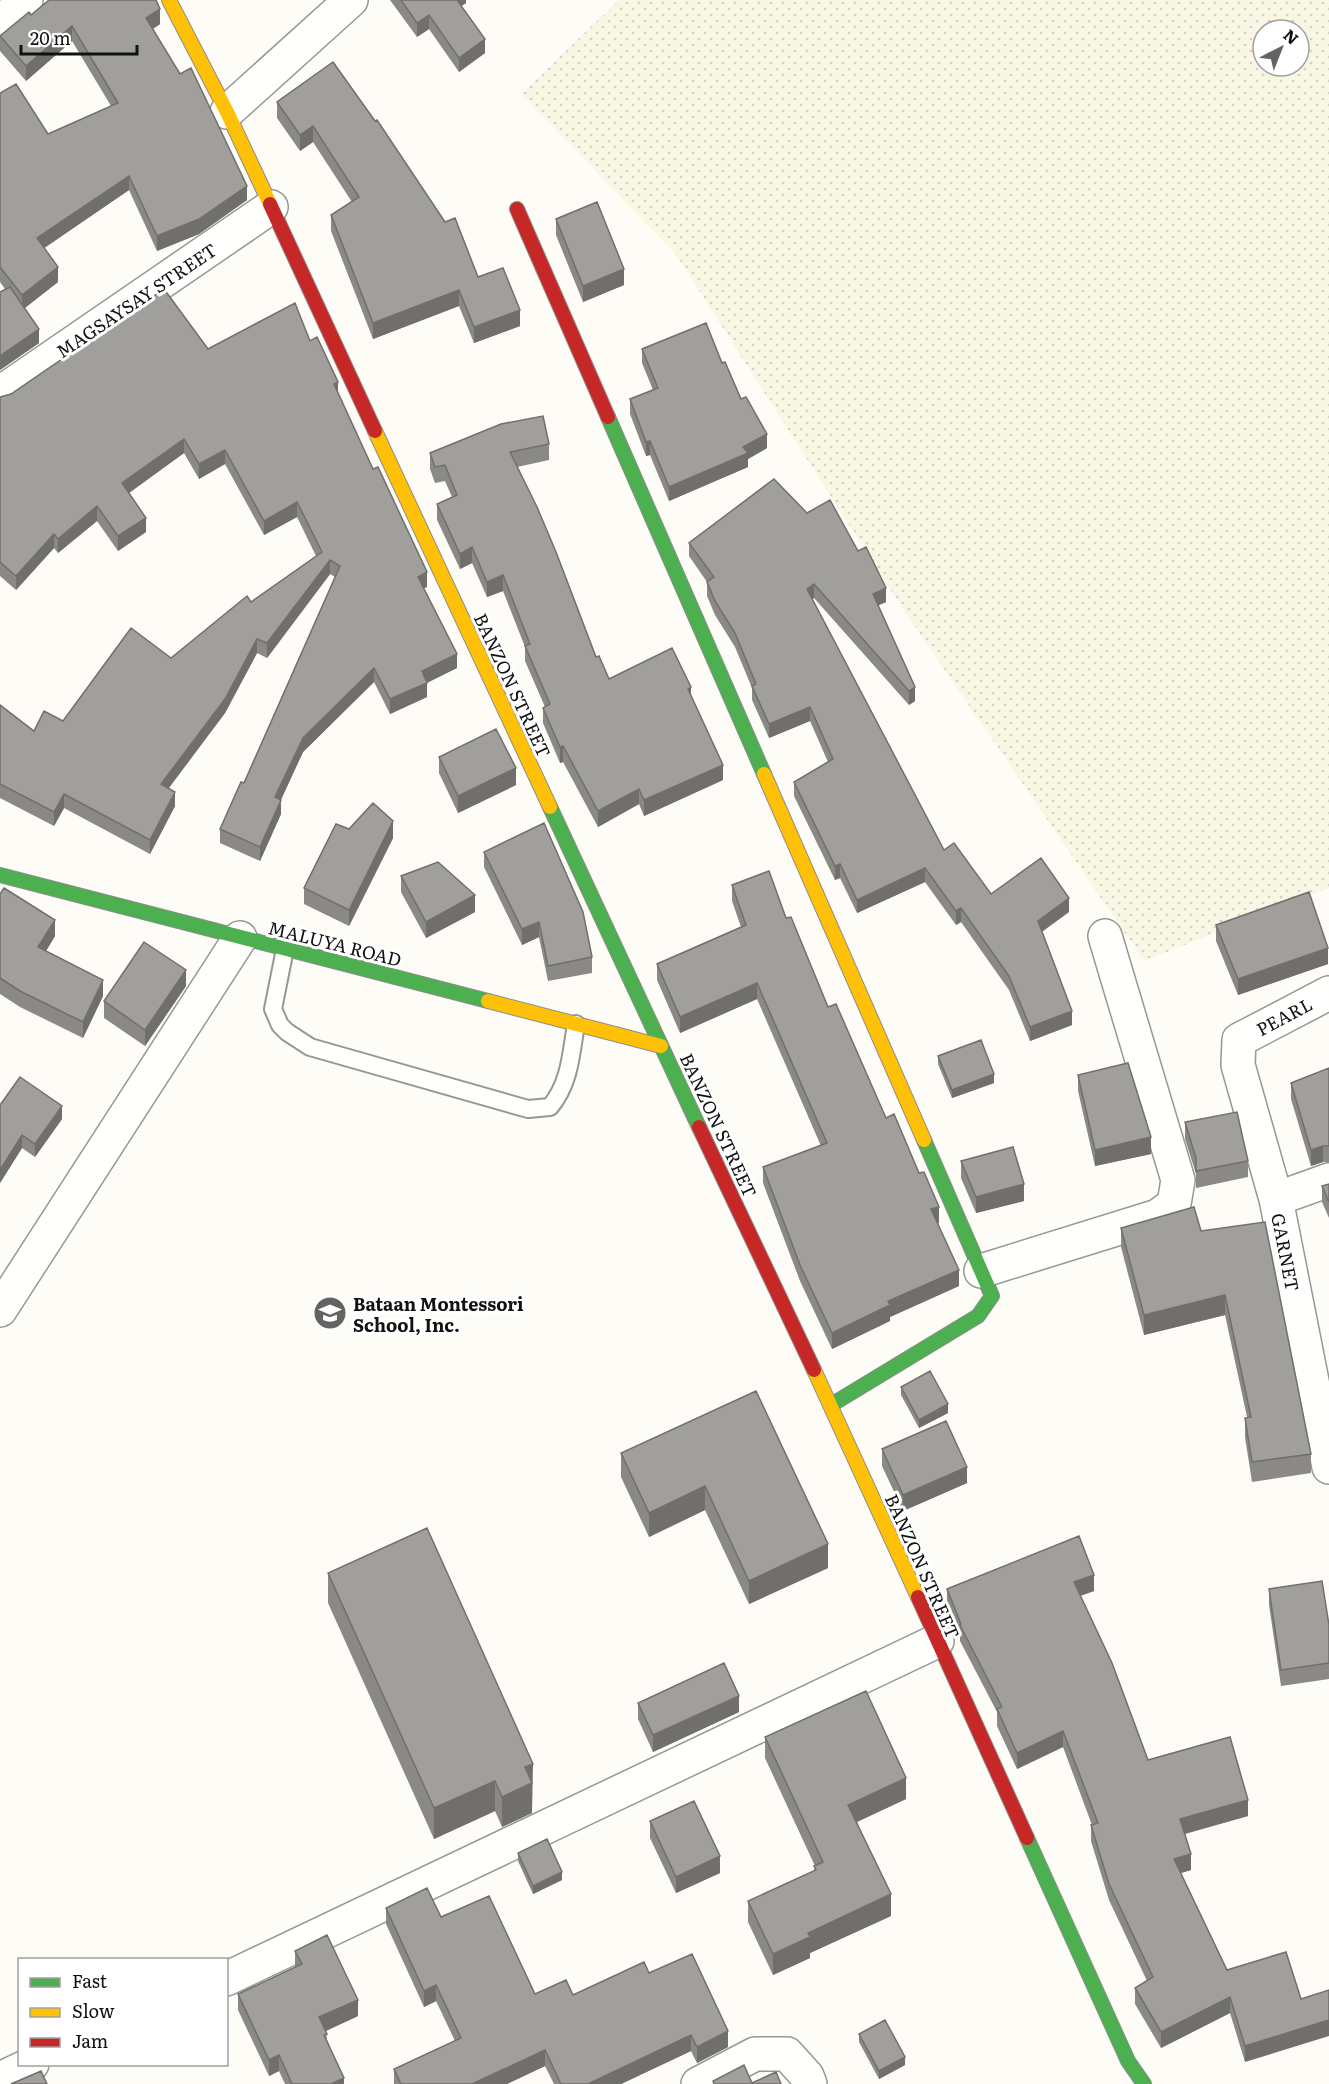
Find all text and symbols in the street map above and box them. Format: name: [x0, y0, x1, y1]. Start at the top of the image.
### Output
scale bar: [21, 18, 136, 56]
north arrow: [1251, 18, 1311, 78]
text: N: [1279, 23, 1305, 50]
text: 20 m: [30, 24, 71, 51]
street label: MAGSAYSAY STREET: [50, 236, 222, 364]
street label: BANZON STREET: [468, 608, 558, 762]
street label: MALUYA ROAD: [266, 913, 404, 973]
street label: PEARL: [1251, 990, 1317, 1042]
street label: BANZON STREET: [674, 1048, 764, 1202]
street label: GARNET: [1265, 1211, 1307, 1293]
place label: Bataan Montessori School, Inc.: [353, 1290, 524, 1338]
school or university icon: Bataan Montessori School, Inc.: [312, 1295, 348, 1331]
street label: BANZON STREET: [879, 1489, 967, 1643]
legend: [18, 1958, 228, 2066]
text: Fast: [72, 1967, 108, 1994]
text: Slow: [72, 1997, 115, 2024]
text: Jam: [72, 2027, 108, 2054]

